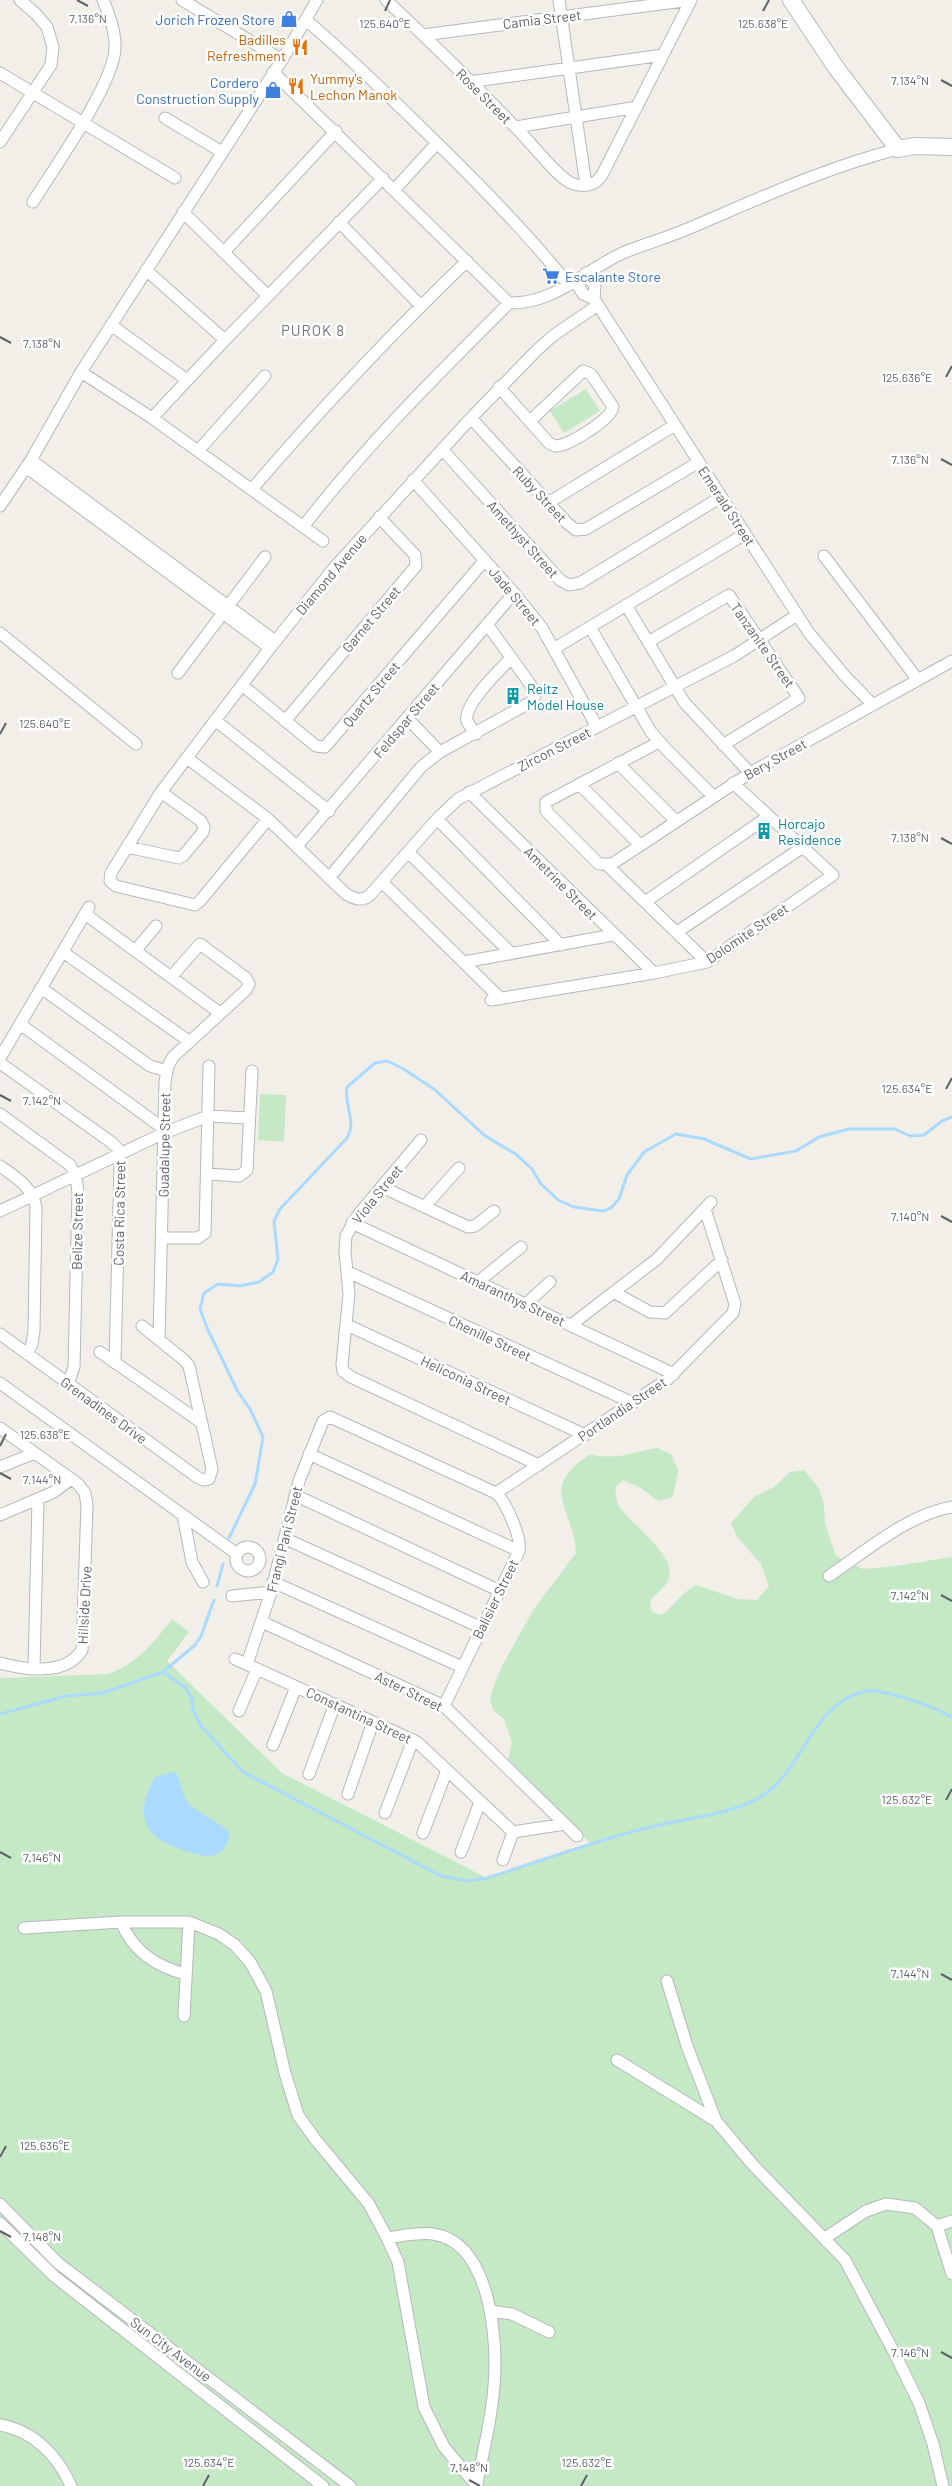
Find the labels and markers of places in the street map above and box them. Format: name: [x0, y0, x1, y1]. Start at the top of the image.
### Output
shop icon: Jorich Frozen Store: [279, 9, 299, 29]
place label: Jorich Frozen Store: [155, 11, 275, 28]
place label: Badilles Refreshment: [207, 31, 286, 64]
restaurant icon: Badilles Refreshment: [290, 37, 310, 57]
place label: Yummy's Lechon Manok: [310, 70, 397, 103]
place label: Cordero Construction Supply: [136, 74, 260, 107]
restaurant icon: Yummy's Lechon Manok: [286, 76, 306, 96]
shop icon: Cordero Construction Supply: [263, 80, 283, 100]
supermarket icon: Escalante Store: [541, 266, 561, 286]
place label: Escalante Store: [565, 268, 661, 285]
place label: Reitz Model House: [527, 680, 604, 713]
building icon: Reitz Model House: [503, 686, 523, 706]
place label: Horcajo Residence: [778, 815, 841, 848]
building icon: Horcajo Residence: [754, 821, 774, 841]

